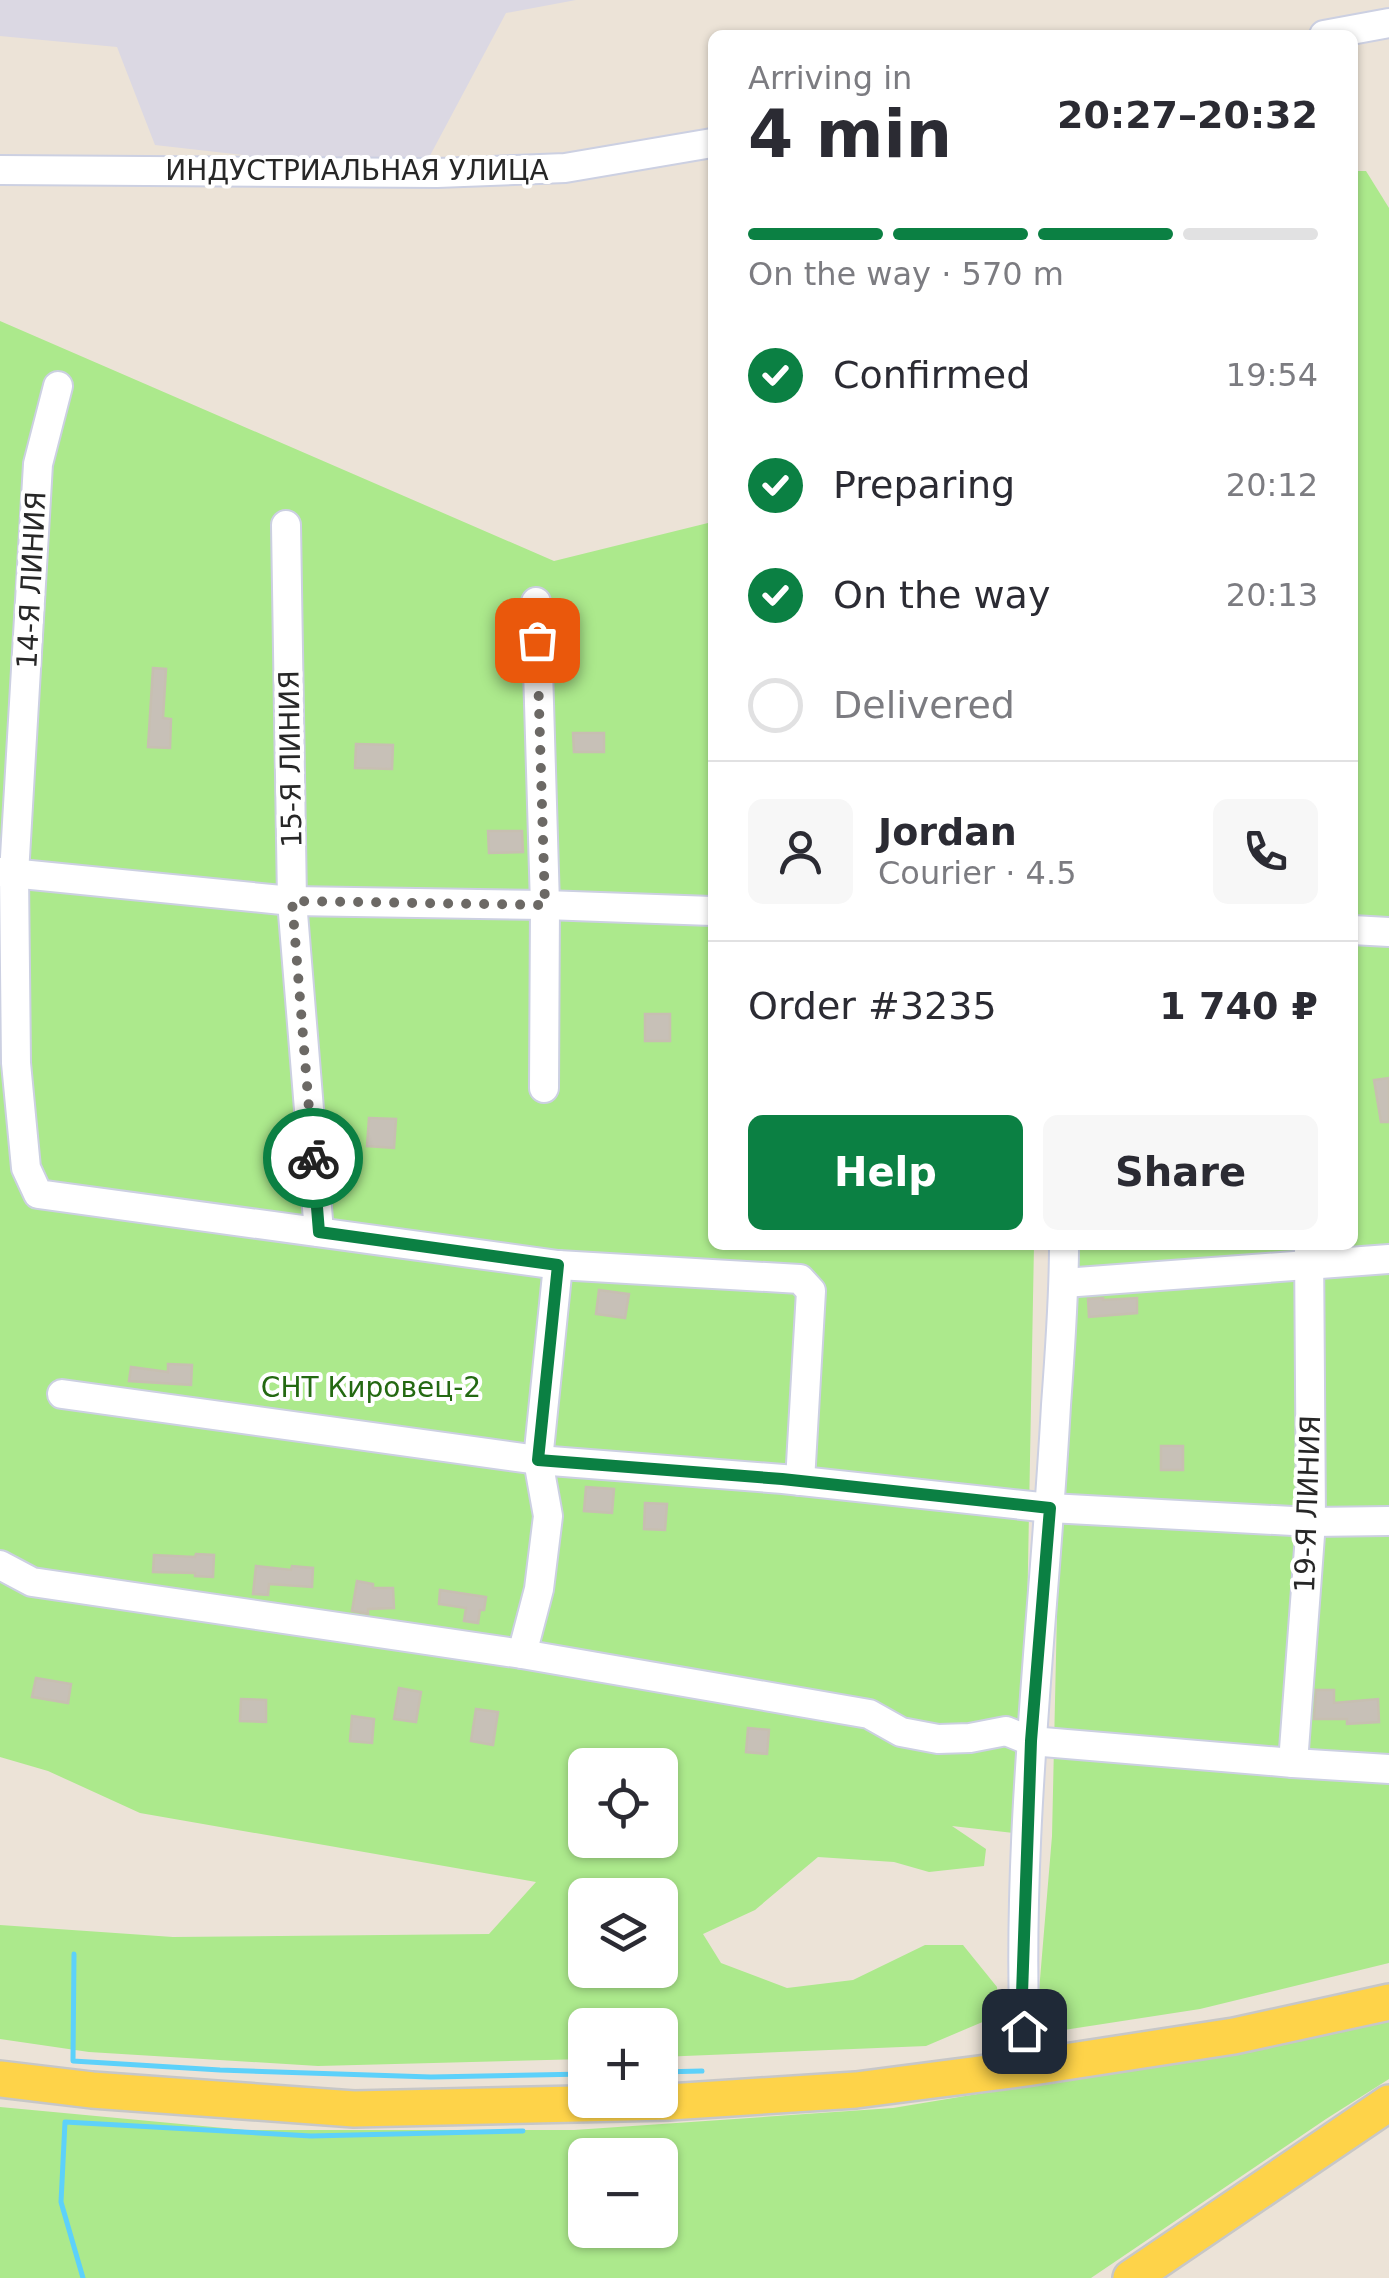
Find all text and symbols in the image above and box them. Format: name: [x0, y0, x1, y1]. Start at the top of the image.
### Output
text: Arriving in: [748, 59, 912, 97]
text: 20:27–20:32: [1057, 93, 1318, 137]
text: 4 min: [748, 97, 952, 172]
street label: ИНДУСТРИАЛЬНАЯ УЛИЦА: [165, 154, 549, 187]
text: On the way · 570 m: [748, 255, 1064, 293]
icon: check: [748, 348, 803, 403]
text: Confirmed: [833, 353, 1030, 397]
text: 19:54: [1226, 356, 1318, 394]
icon: check: [748, 458, 803, 513]
text: Preparing: [833, 463, 1015, 507]
text: 20:12: [1226, 466, 1318, 504]
street label: 14-Я ЛИНИЯ: [10, 491, 53, 670]
icon: check: [748, 568, 803, 623]
text: On the way: [833, 573, 1050, 617]
text: 20:13: [1226, 576, 1318, 614]
pin: [495, 598, 580, 683]
icon: bag: [510, 613, 565, 668]
street label: 15-Я ЛИНИЯ: [272, 670, 309, 848]
text: Delivered: [833, 683, 1015, 727]
button: person: [748, 799, 853, 904]
button: phone: [1213, 799, 1318, 904]
text: Jordan: [878, 810, 1017, 854]
text: Courier · 4.5: [878, 854, 1077, 892]
text: Order #3235: [748, 984, 997, 1028]
text: 1 740 ₽: [1159, 984, 1318, 1028]
courier: [263, 1108, 363, 1208]
button: Help: [748, 1115, 1023, 1230]
button: Share: [1043, 1115, 1318, 1230]
icon: bike: [286, 1131, 341, 1186]
park label: СНТ Кировец-2: [261, 1371, 481, 1404]
street label: 19-Я ЛИНИЯ: [1288, 1415, 1327, 1593]
map controls: [568, 1748, 678, 2248]
button: locate: [568, 1748, 678, 1858]
button: layers: [568, 1878, 678, 1988]
pin: [982, 1989, 1067, 2074]
icon: home: [997, 2004, 1052, 2059]
button: +: [568, 2008, 678, 2118]
button: −: [568, 2138, 678, 2248]

